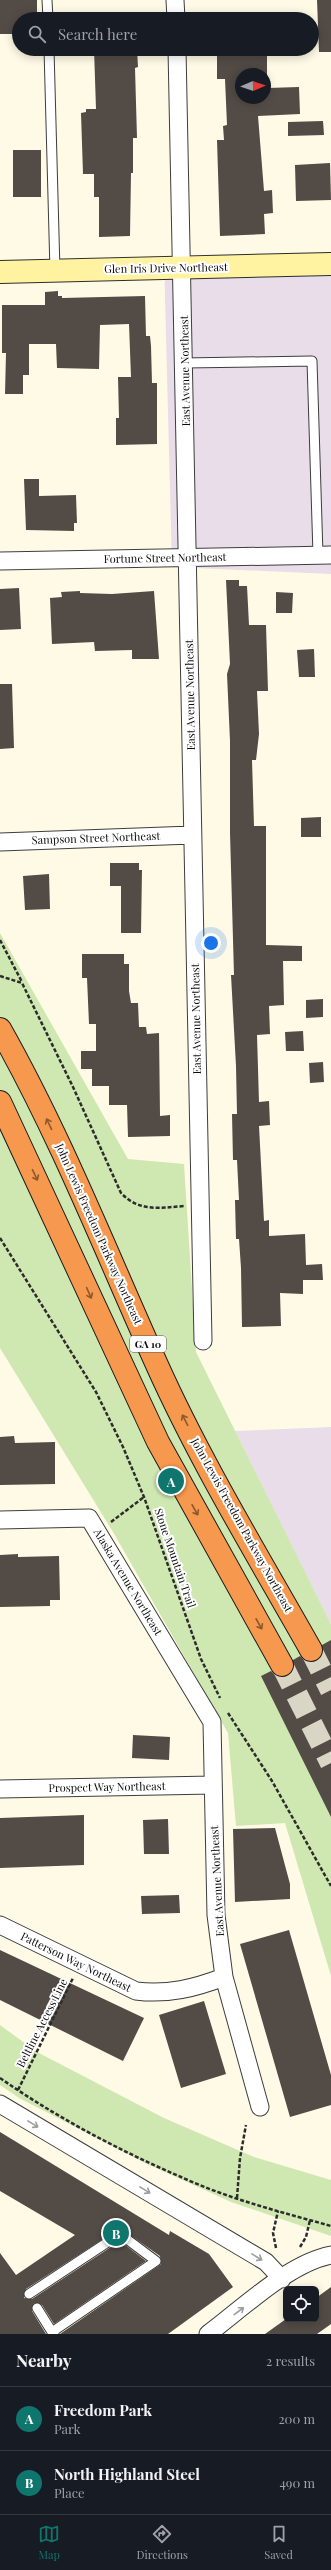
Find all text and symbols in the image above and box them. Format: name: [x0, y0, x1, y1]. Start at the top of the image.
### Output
search box: [12, 12, 319, 56]
icon: search: [26, 23, 48, 45]
text: Search here: [58, 24, 137, 44]
north arrow: [235, 68, 271, 104]
street label: Glen Iris Drive Northeast: [104, 259, 228, 276]
street label: East Avenue Northeast: [176, 315, 193, 427]
street label: Fortune Street Northeast: [103, 549, 227, 566]
street label: East Avenue Northeast: [181, 639, 198, 751]
street label: Sampson Street Northeast: [31, 828, 161, 847]
your location: [201, 933, 221, 953]
street label: East Avenue Northeast: [187, 963, 204, 1075]
one-way arrow: [45, 1118, 52, 1130]
street label: John Lewis Freedom Parkway Northeast: [52, 1140, 146, 1327]
one-way arrow: [32, 1168, 39, 1180]
one-way arrow: [86, 1287, 93, 1299]
road number: GA 10: [130, 1336, 166, 1352]
one-way arrow: [181, 1414, 188, 1426]
street label: John Lewis Freedom Parkway Northeast: [188, 1434, 297, 1614]
pin: A: [158, 1466, 184, 1496]
one-way arrow: [192, 1504, 200, 1516]
street label: Stone Mountain Trail: [151, 1506, 200, 1610]
street label: Alaska Avenue Northeast: [90, 1525, 166, 1638]
one-way arrow: [255, 1618, 263, 1630]
street label: Prospect Way Northeast: [48, 1778, 166, 1795]
street label: East Avenue Northeast: [206, 1825, 227, 1937]
street label: Patterson Way Northeast: [19, 1928, 134, 1995]
street label: Beltline Access Line: [13, 1975, 71, 2070]
one-way arrow: [27, 2120, 39, 2128]
one-way arrow: [139, 2187, 151, 2195]
pin: B: [103, 2218, 129, 2248]
one-way arrow: [251, 2253, 263, 2261]
map controls: [283, 2286, 319, 2322]
button: locate: [283, 2286, 319, 2322]
one-way arrow: [234, 2306, 245, 2315]
text: Nearby: [16, 2349, 71, 2371]
text: 2 results: [266, 2352, 315, 2369]
text: Freedom Park: [54, 2400, 152, 2420]
text: A: [25, 2410, 33, 2427]
text: 200 m: [278, 2410, 315, 2427]
text: Park: [54, 2420, 81, 2437]
text: North Highland Steel: [54, 2464, 200, 2484]
text: B: [25, 2474, 33, 2491]
text: 490 m: [279, 2474, 315, 2491]
text: Place: [54, 2484, 85, 2501]
tab: Map: [38, 2523, 60, 2562]
tab: Directions: [136, 2523, 188, 2562]
tab: Saved: [264, 2523, 293, 2562]

